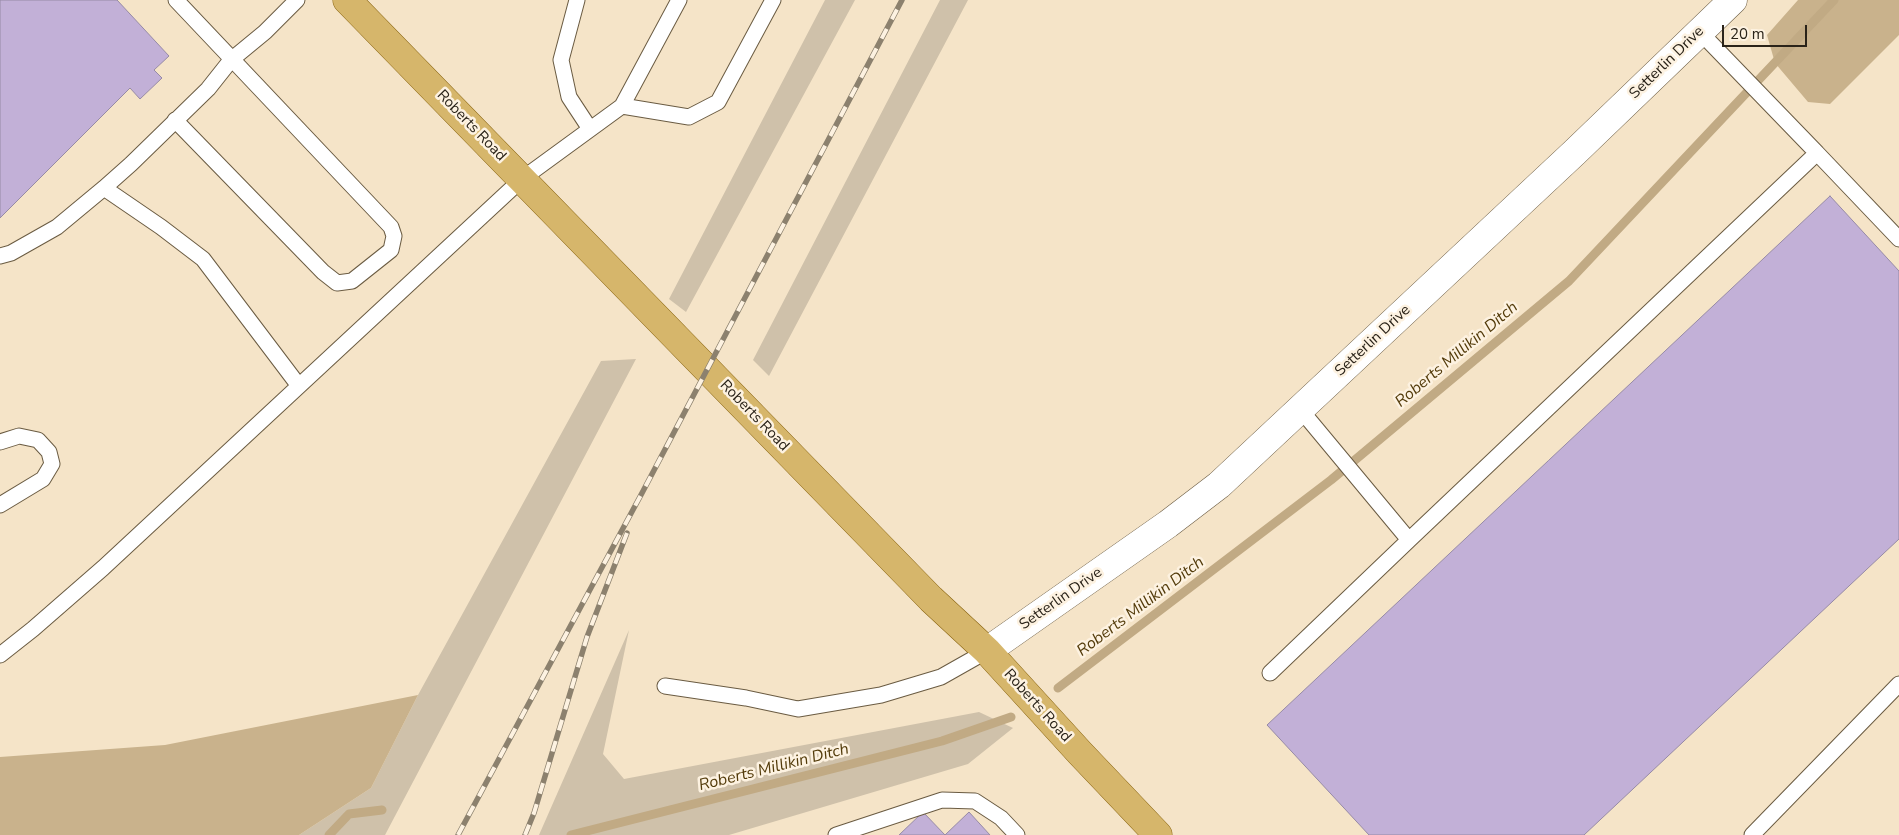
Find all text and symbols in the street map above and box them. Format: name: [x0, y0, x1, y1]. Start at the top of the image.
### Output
scale bar: [1724, 15, 1809, 47]
street label: Setterlin Drive: [1626, 23, 1708, 103]
text: 20 m: [1730, 24, 1765, 44]
street label: Roberts Road: [433, 87, 509, 165]
water label: Roberts Millikin Ditch: [1392, 298, 1522, 412]
street label: Setterlin Drive: [1332, 301, 1414, 381]
street label: Roberts Road: [716, 377, 792, 455]
water label: Roberts Millikin Ditch: [1074, 553, 1208, 661]
street label: Setterlin Drive: [1016, 564, 1106, 634]
street label: Roberts Road: [1000, 666, 1074, 746]
water label: Roberts Millikin Ditch: [697, 740, 851, 796]

